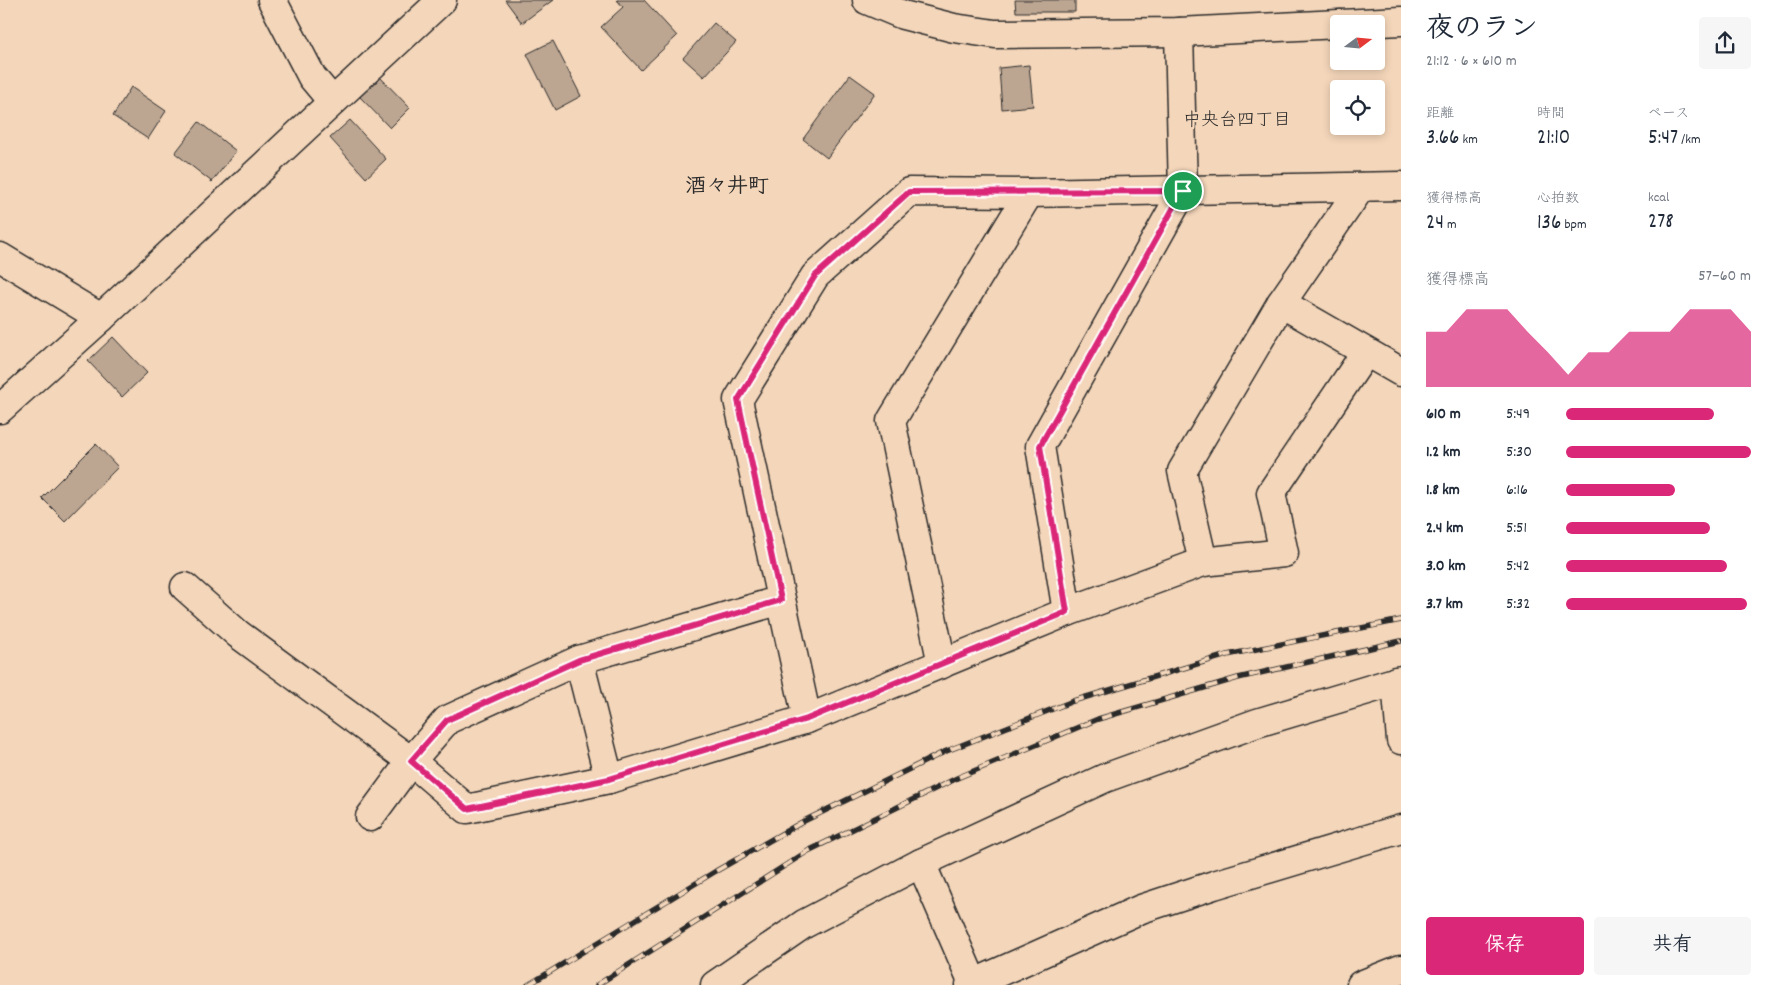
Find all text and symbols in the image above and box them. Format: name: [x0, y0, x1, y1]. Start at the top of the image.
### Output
text: 夜のラン: [1426, 11, 1538, 51]
north arrow: [1330, 15, 1385, 70]
map controls: [1330, 15, 1385, 135]
button: share: [1699, 17, 1751, 69]
text: 21:12 · 6 × 610 m: [1426, 50, 1517, 73]
button: locate: [1330, 80, 1385, 135]
text: 距離: [1426, 104, 1454, 124]
text: 時間: [1537, 104, 1565, 124]
text: ペース: [1648, 104, 1689, 124]
district label: 中央台四丁目: [1183, 109, 1291, 134]
text: 3.66: [1426, 124, 1459, 154]
text: 21:10: [1537, 124, 1570, 154]
text: 5:47: [1648, 124, 1678, 154]
text: km: [1459, 130, 1478, 150]
text: /km: [1678, 130, 1701, 150]
pin: [1162, 170, 1204, 212]
district label: 酒々井町: [685, 173, 769, 203]
icon: arrive: [1169, 177, 1197, 205]
text: kcal: [1648, 188, 1669, 208]
text: 獲得標高: [1426, 189, 1482, 209]
text: 心拍数: [1537, 189, 1579, 209]
text: 278: [1648, 208, 1674, 238]
text: 24: [1426, 209, 1444, 239]
text: 136: [1537, 209, 1561, 239]
text: m: [1444, 215, 1457, 235]
text: bpm: [1561, 215, 1587, 235]
text: 57–60 m: [1698, 265, 1751, 288]
text: 獲得標高: [1426, 269, 1490, 292]
text: 610 m: [1426, 403, 1461, 426]
text: 5:49: [1506, 403, 1530, 426]
text: 1.2 km: [1426, 441, 1460, 464]
text: 5:30: [1506, 441, 1532, 464]
text: 1.8 km: [1426, 479, 1460, 502]
text: 6:16: [1506, 479, 1528, 502]
text: 2.4 km: [1426, 517, 1464, 540]
text: 5:51: [1506, 517, 1527, 540]
text: 3.0 km: [1426, 555, 1466, 578]
text: 5:42: [1506, 555, 1530, 578]
text: 3.7 km: [1426, 593, 1463, 616]
text: 5:32: [1506, 593, 1530, 616]
button: 保存: [1426, 917, 1584, 975]
button: 共有: [1594, 917, 1751, 975]

